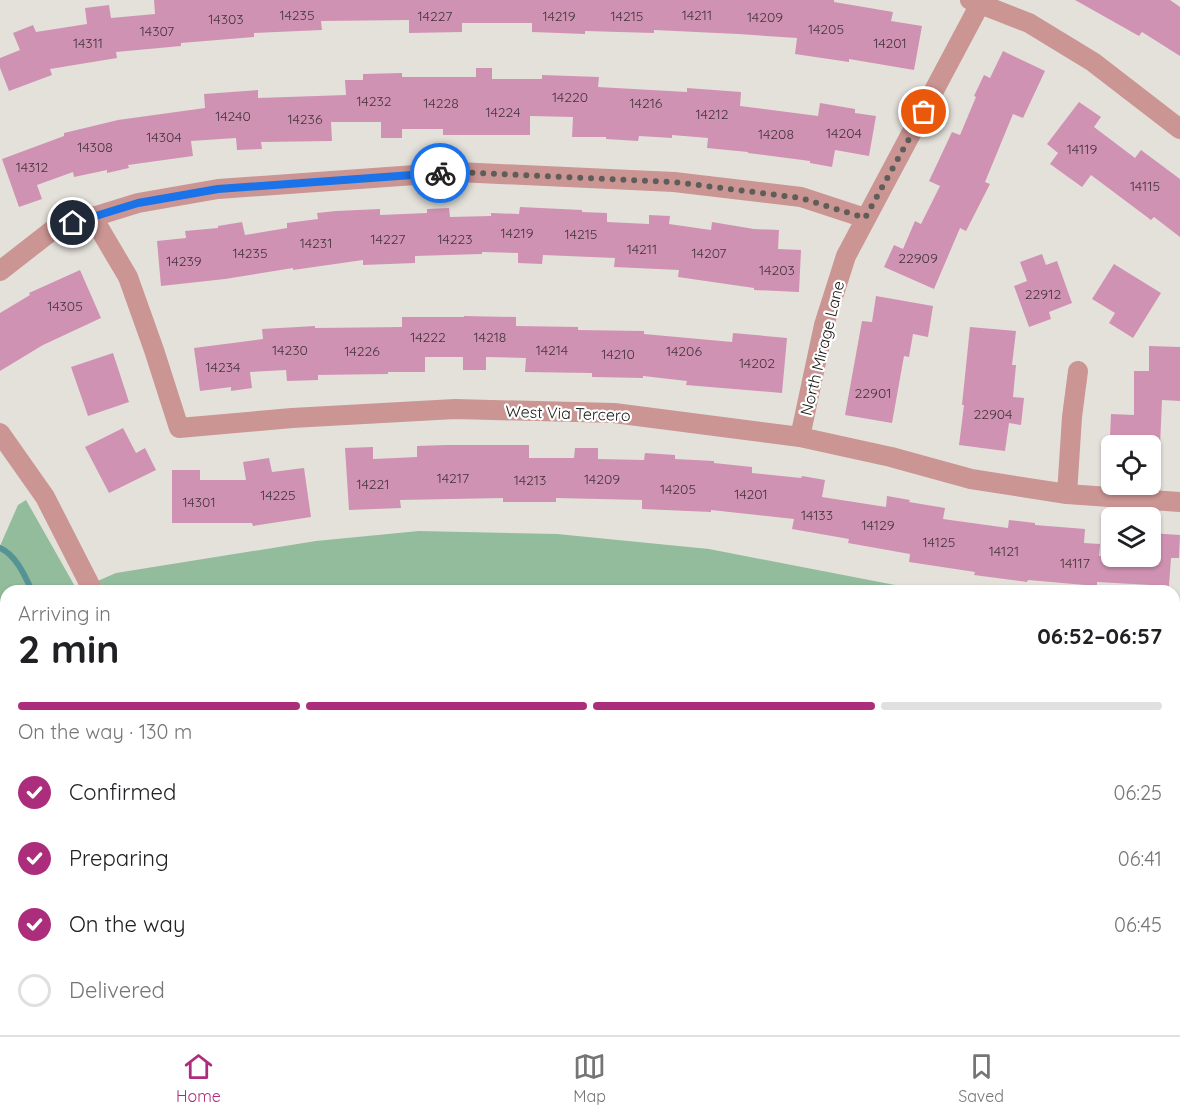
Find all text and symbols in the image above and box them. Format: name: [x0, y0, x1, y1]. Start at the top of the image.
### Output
house number: 14235: [279, 6, 315, 24]
house number: 14211: [682, 6, 712, 24]
house number: 14227: [418, 7, 452, 25]
house number: 14219: [542, 7, 576, 25]
house number: 14215: [611, 7, 643, 25]
house number: 14209: [747, 8, 783, 26]
house number: 14303: [208, 10, 244, 28]
house number: 14205: [808, 20, 844, 38]
house number: 14307: [140, 22, 174, 40]
house number: 14311: [73, 34, 103, 52]
house number: 14201: [873, 34, 907, 52]
pin: [898, 86, 949, 137]
house number: 14220: [552, 88, 588, 106]
house number: 14232: [356, 92, 392, 110]
house number: 14228: [423, 94, 459, 112]
house number: 14216: [630, 94, 663, 112]
icon: bag: [907, 95, 940, 128]
house number: 14224: [485, 103, 521, 121]
house number: 14212: [695, 105, 729, 123]
house number: 14240: [215, 107, 251, 125]
house number: 14236: [288, 110, 323, 128]
house number: 14204: [826, 124, 862, 142]
house number: 14208: [758, 125, 794, 143]
house number: 14304: [146, 128, 182, 146]
house number: 14308: [77, 138, 113, 156]
house number: 14119: [1067, 140, 1097, 158]
courier: [410, 143, 470, 203]
icon: bike: [424, 157, 457, 190]
house number: 14312: [16, 158, 49, 176]
house number: 14115: [1130, 177, 1160, 195]
pin: [47, 197, 98, 248]
icon: home: [56, 206, 89, 239]
house number: 14219: [500, 224, 534, 242]
house number: 14215: [565, 225, 597, 243]
house number: 14227: [371, 230, 405, 248]
house number: 14223: [437, 230, 473, 248]
house number: 14231: [300, 234, 332, 252]
house number: 14211: [627, 240, 657, 258]
house number: 14235: [232, 244, 268, 262]
house number: 14207: [692, 244, 726, 262]
house number: 22909: [898, 249, 938, 267]
house number: 14239: [166, 252, 202, 270]
house number: 14203: [759, 261, 795, 279]
street label: North Mirage Lane: [796, 279, 848, 417]
house number: 22912: [1025, 285, 1061, 303]
house number: 14305: [47, 297, 83, 315]
house number: 14222: [410, 328, 446, 346]
house number: 14218: [474, 328, 506, 346]
house number: 14230: [272, 341, 308, 359]
house number: 14214: [536, 341, 568, 359]
house number: 14226: [344, 342, 380, 360]
house number: 14206: [666, 342, 702, 360]
house number: 14210: [601, 345, 635, 363]
house number: 14202: [739, 354, 775, 372]
house number: 14234: [206, 358, 240, 376]
house number: 22901: [855, 384, 891, 402]
street label: West Via Tercero: [505, 401, 631, 425]
house number: 22904: [973, 405, 1013, 423]
map controls: [1101, 435, 1161, 567]
button: locate: [1101, 435, 1161, 495]
house number: 14217: [437, 469, 469, 487]
house number: 14209: [584, 470, 620, 488]
house number: 14213: [514, 471, 546, 489]
house number: 14221: [356, 475, 390, 493]
house number: 14205: [660, 480, 696, 498]
house number: 14201: [734, 485, 768, 503]
house number: 14225: [260, 486, 296, 504]
house number: 14301: [182, 493, 216, 511]
house number: 14133: [801, 506, 833, 524]
button: layers: [1101, 507, 1161, 567]
house number: 14129: [862, 516, 895, 534]
house number: 14125: [923, 533, 955, 551]
house number: 14121: [989, 542, 1019, 560]
house number: 14117: [1060, 554, 1090, 572]
text: Arriving in: [18, 601, 111, 626]
text: 06:52–06:57: [1037, 622, 1162, 650]
text: 2 min: [18, 624, 120, 673]
text: On the way · 130 m: [18, 719, 192, 744]
icon: check: [18, 776, 51, 809]
text: Confirmed: [69, 778, 176, 806]
text: 06:25: [1114, 780, 1162, 805]
icon: check: [18, 842, 51, 875]
text: Preparing: [69, 844, 169, 872]
text: 06:41: [1118, 846, 1162, 871]
icon: check: [18, 908, 51, 941]
text: On the way: [69, 910, 185, 938]
text: 06:45: [1114, 912, 1162, 937]
text: Delivered: [69, 976, 165, 1004]
tab: Home: [176, 1050, 221, 1106]
tab: Map: [573, 1050, 606, 1106]
tab: Saved: [958, 1050, 1004, 1106]

